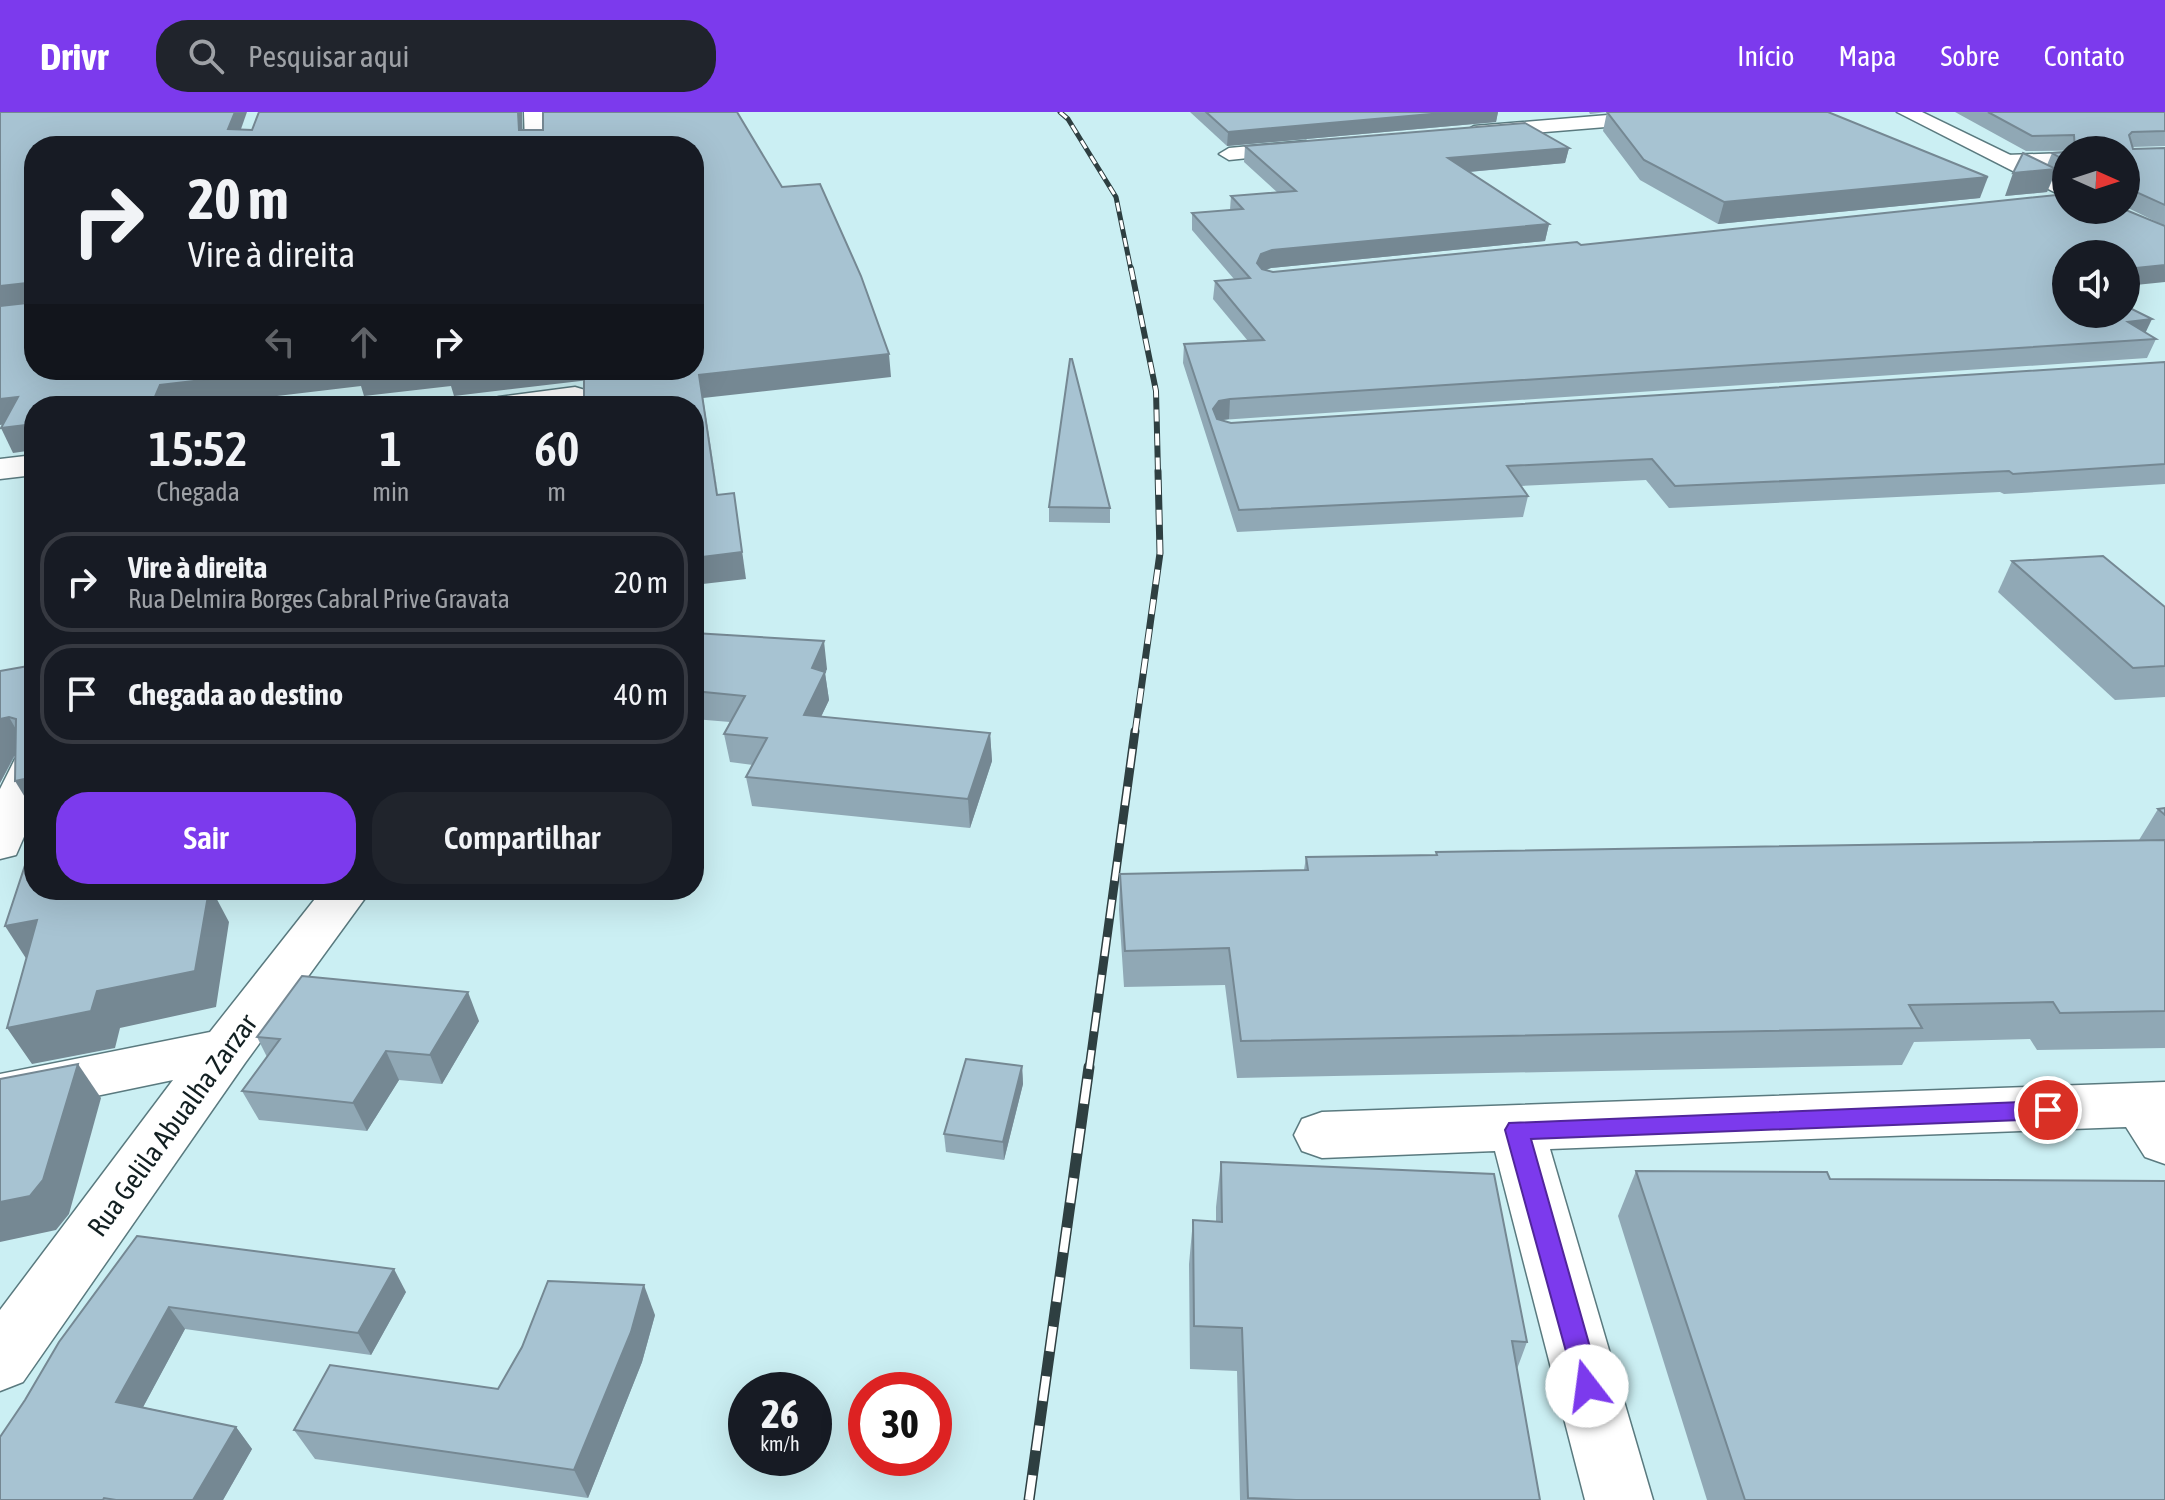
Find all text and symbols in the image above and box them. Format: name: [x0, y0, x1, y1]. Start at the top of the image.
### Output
search box: [156, 20, 716, 92]
icon: search: [184, 34, 228, 78]
text: Drivr: [40, 35, 108, 78]
text: Pesquisar aqui: [248, 39, 409, 73]
text: Início: [1737, 40, 1794, 72]
text: Mapa: [1838, 40, 1896, 72]
text: Sobre: [1940, 40, 2000, 72]
text: Contato: [2044, 40, 2125, 72]
north arrow: [2052, 136, 2140, 224]
map controls: [2052, 136, 2140, 328]
text: 20 m: [188, 167, 289, 231]
icon: right: [56, 168, 160, 272]
text: Vire à direita: [188, 233, 355, 275]
button: sound: [2052, 240, 2140, 328]
icon: left: [258, 320, 302, 364]
icon: ahead: [342, 320, 386, 364]
icon: right: [426, 320, 470, 364]
text: 15:52: [149, 421, 247, 476]
text: 1: [380, 421, 402, 476]
text: 60: [534, 421, 579, 476]
text: Chegada: [156, 477, 240, 507]
text: min: [372, 477, 409, 507]
text: m: [547, 477, 566, 507]
text: Vire à direita: [128, 550, 267, 584]
icon: right: [60, 560, 104, 604]
text: 20 m: [614, 565, 668, 599]
text: Rua Delmira Borges Cabral Prive Gravata: [128, 584, 510, 614]
icon: arrive: [60, 672, 104, 716]
text: Chegada ao destino: [128, 677, 343, 711]
text: 40 m: [614, 677, 668, 711]
button: Sair: [56, 792, 356, 884]
button: Compartilhar: [372, 792, 672, 884]
street label: Rua Gelila Abualha Zarzar: [81, 1007, 264, 1242]
pin: [2014, 1076, 2082, 1144]
icon: arrive: [2026, 1088, 2070, 1132]
position arrow: [1545, 1344, 1629, 1428]
speed limit sign: 30: [848, 1372, 952, 1476]
text: 26: [761, 1391, 799, 1436]
text: km/h: [760, 1432, 800, 1455]

